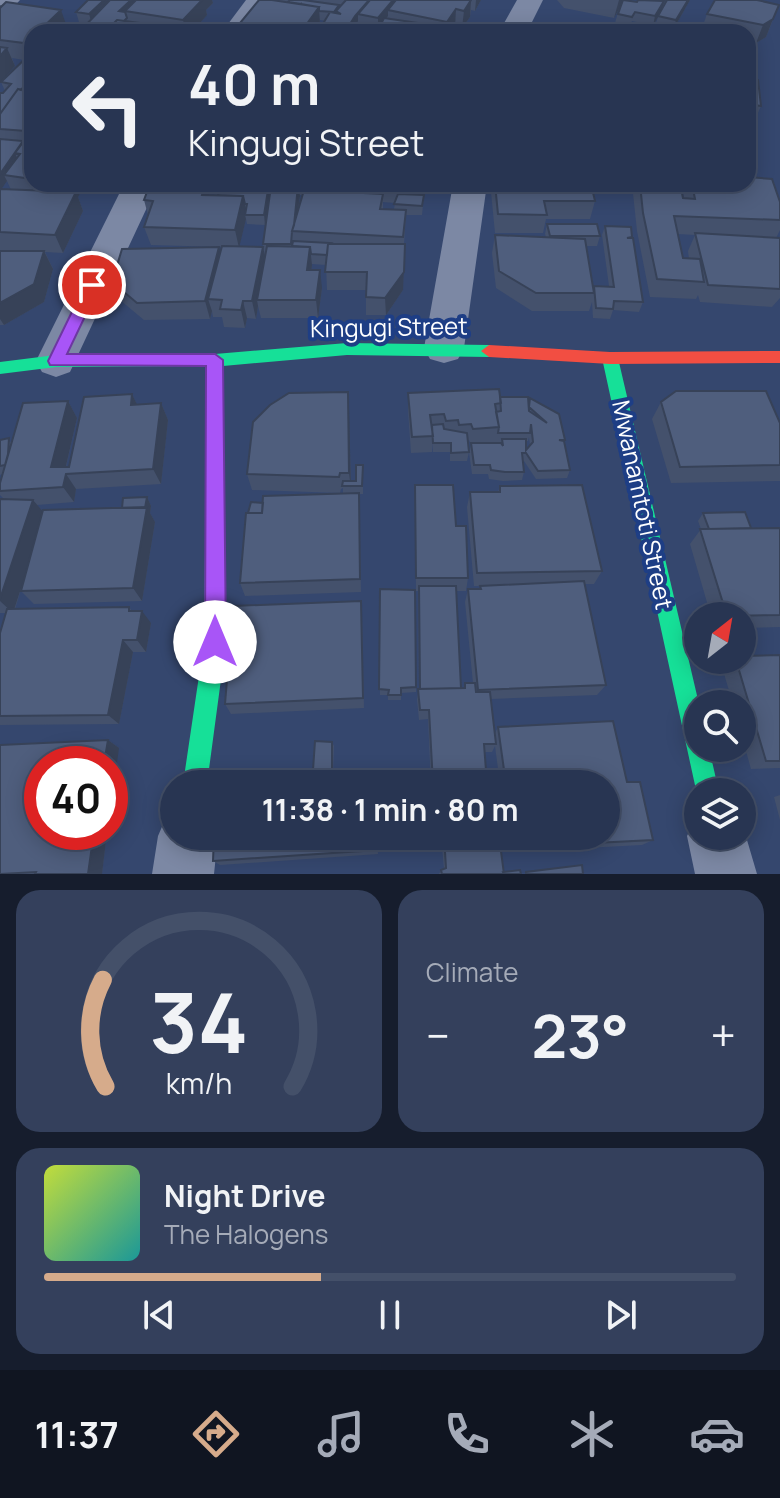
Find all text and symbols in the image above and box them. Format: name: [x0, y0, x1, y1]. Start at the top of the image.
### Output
text: 40 m: [188, 45, 320, 122]
icon: left: [56, 56, 160, 160]
text: Kingugi Street: [188, 118, 425, 167]
pin: [58, 251, 126, 319]
icon: arrive: [70, 263, 114, 307]
street label: Kingugi Street: [310, 309, 468, 344]
street label: Mwanamtoti Street: [605, 397, 682, 612]
position arrow: [173, 600, 257, 684]
north arrow: [684, 602, 756, 674]
map controls: [684, 602, 756, 850]
button: search: [684, 690, 756, 762]
speed limit sign: 40: [24, 746, 128, 850]
button: layers: [684, 778, 756, 850]
text: 11:38 · 1 min · 80 m: [262, 789, 518, 830]
text: Climate: [426, 954, 518, 990]
text: 34: [149, 964, 249, 1078]
text: 23°: [531, 994, 629, 1076]
text: −: [426, 1005, 450, 1065]
text: +: [711, 1005, 736, 1065]
text: km/h: [166, 1064, 232, 1103]
text: Night Drive: [164, 1175, 326, 1216]
text: The Halogens: [164, 1216, 328, 1252]
icon: previous: [137, 1293, 181, 1337]
icon: pause: [368, 1293, 412, 1337]
icon: next: [599, 1293, 643, 1337]
icon: directions: [188, 1406, 244, 1462]
icon: music: [313, 1406, 369, 1462]
icon: phone: [439, 1406, 495, 1462]
icon: climate: [564, 1406, 620, 1462]
icon: car: [689, 1406, 745, 1462]
text: 11:37: [35, 1410, 119, 1459]

